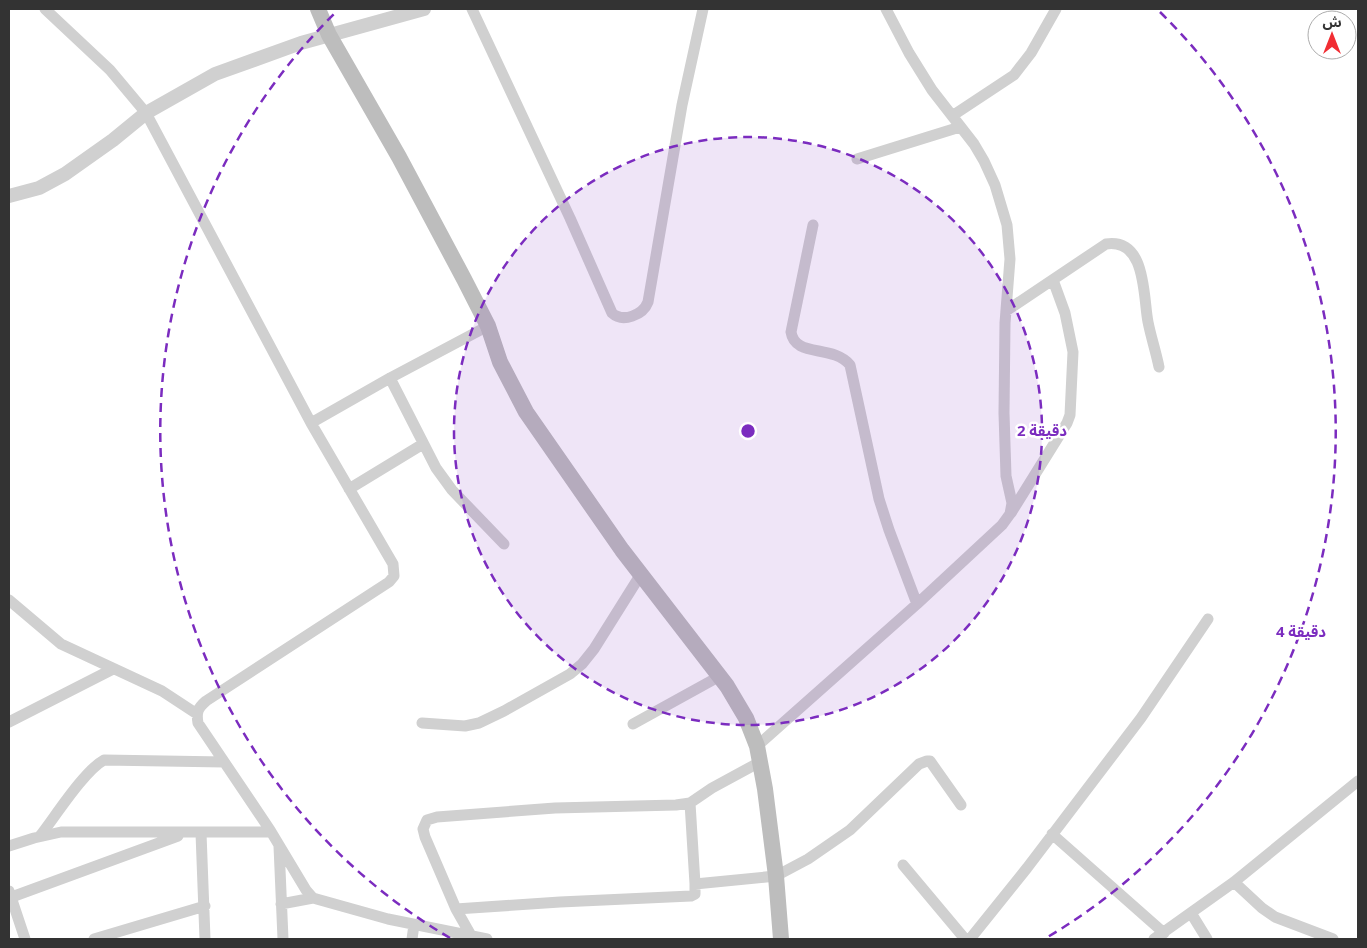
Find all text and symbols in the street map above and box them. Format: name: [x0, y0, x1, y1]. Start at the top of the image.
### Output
north arrow: [1307, 10, 1357, 60]
text: ش: [1322, 12, 1342, 31]
text: 2 دقيقة: [1017, 420, 1067, 440]
centre of rings: [739, 422, 757, 440]
text: 4 دقيقة: [1276, 621, 1326, 641]

